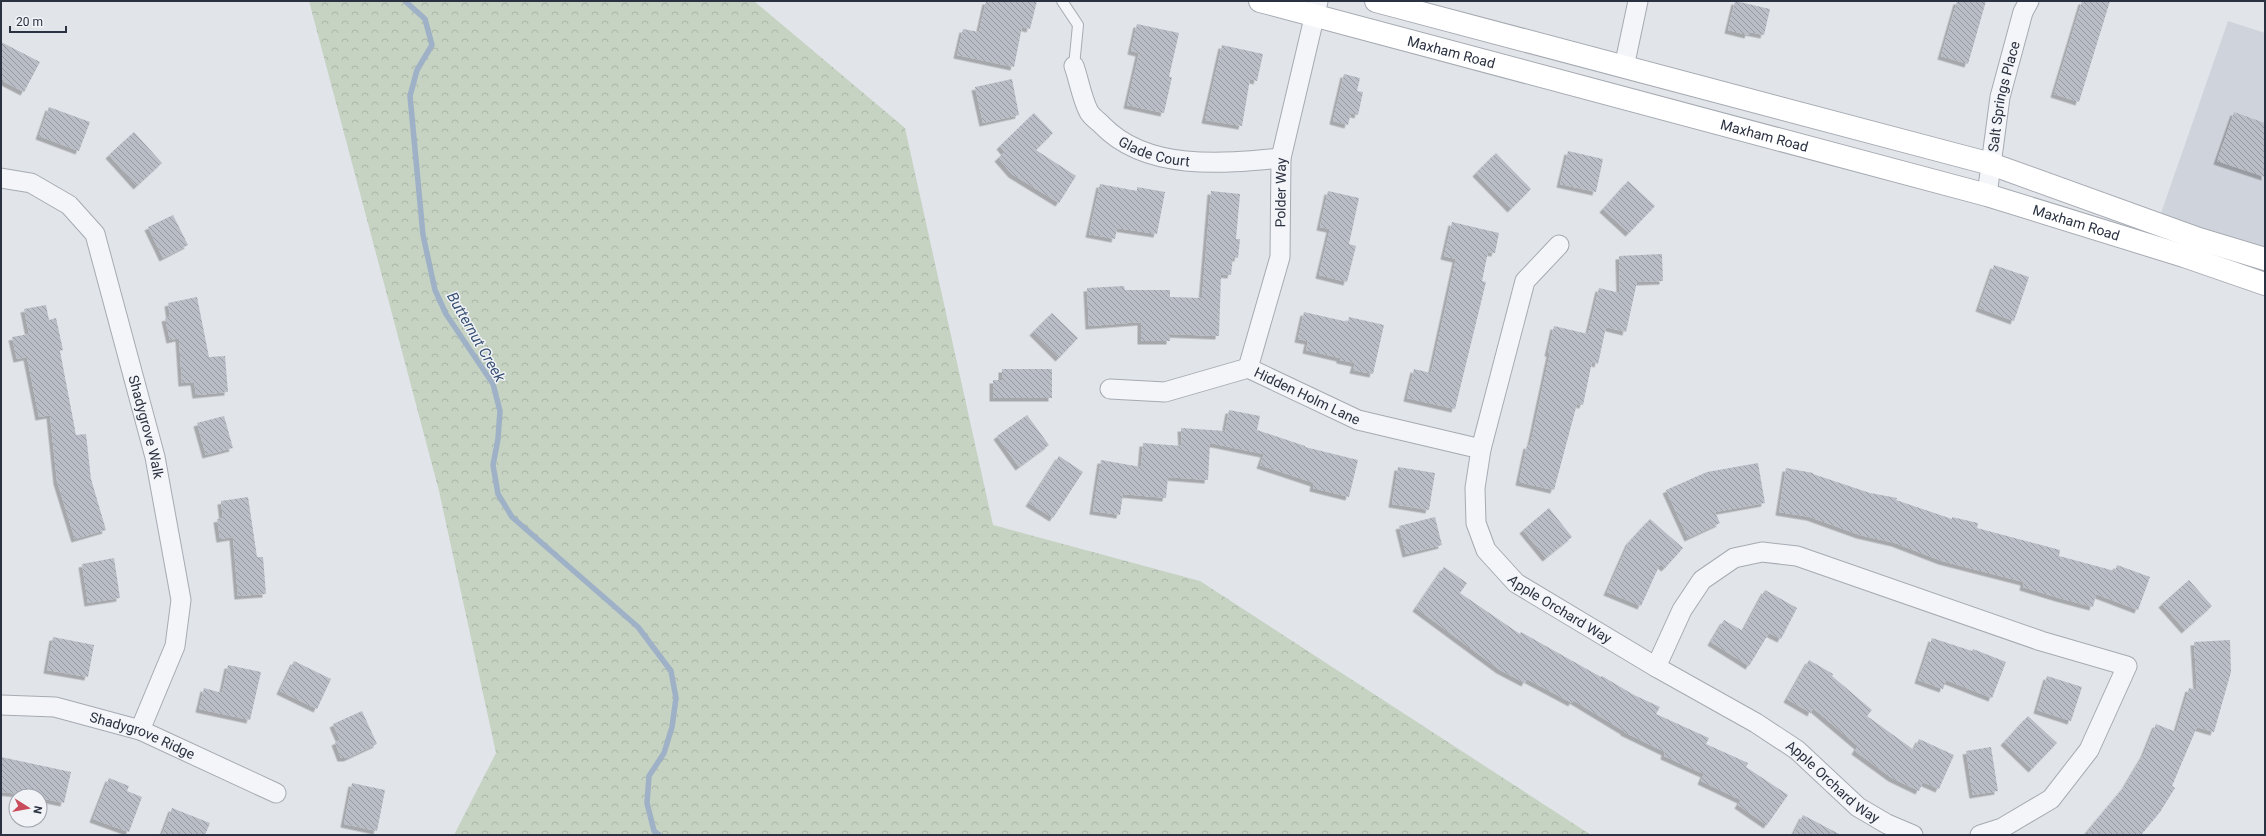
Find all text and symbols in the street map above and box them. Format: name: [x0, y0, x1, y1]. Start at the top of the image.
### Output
scale bar: [10, 8, 66, 34]
text: 20 m: [16, 15, 43, 29]
street label: Maxham Road: [1406, 33, 1497, 71]
street label: Salt Springs Place: [1985, 39, 2023, 153]
street label: Maxham Road: [1719, 116, 1810, 155]
street label: Glade Court: [1116, 133, 1191, 169]
street label: Polder Way: [1272, 157, 1289, 228]
street label: Maxham Road: [2031, 202, 2122, 244]
water label: Butternut Creek: [443, 289, 509, 386]
street label: Hidden Holm Lane: [1252, 364, 1363, 428]
street label: Shadygrove Walk: [125, 373, 167, 481]
street label: Apple Orchard Way: [1504, 571, 1615, 647]
street label: Shadygrove Ridge: [88, 709, 197, 762]
street label: Apple Orchard Way: [1783, 737, 1883, 826]
north arrow: [8, 788, 48, 828]
text: N: [30, 805, 44, 815]

